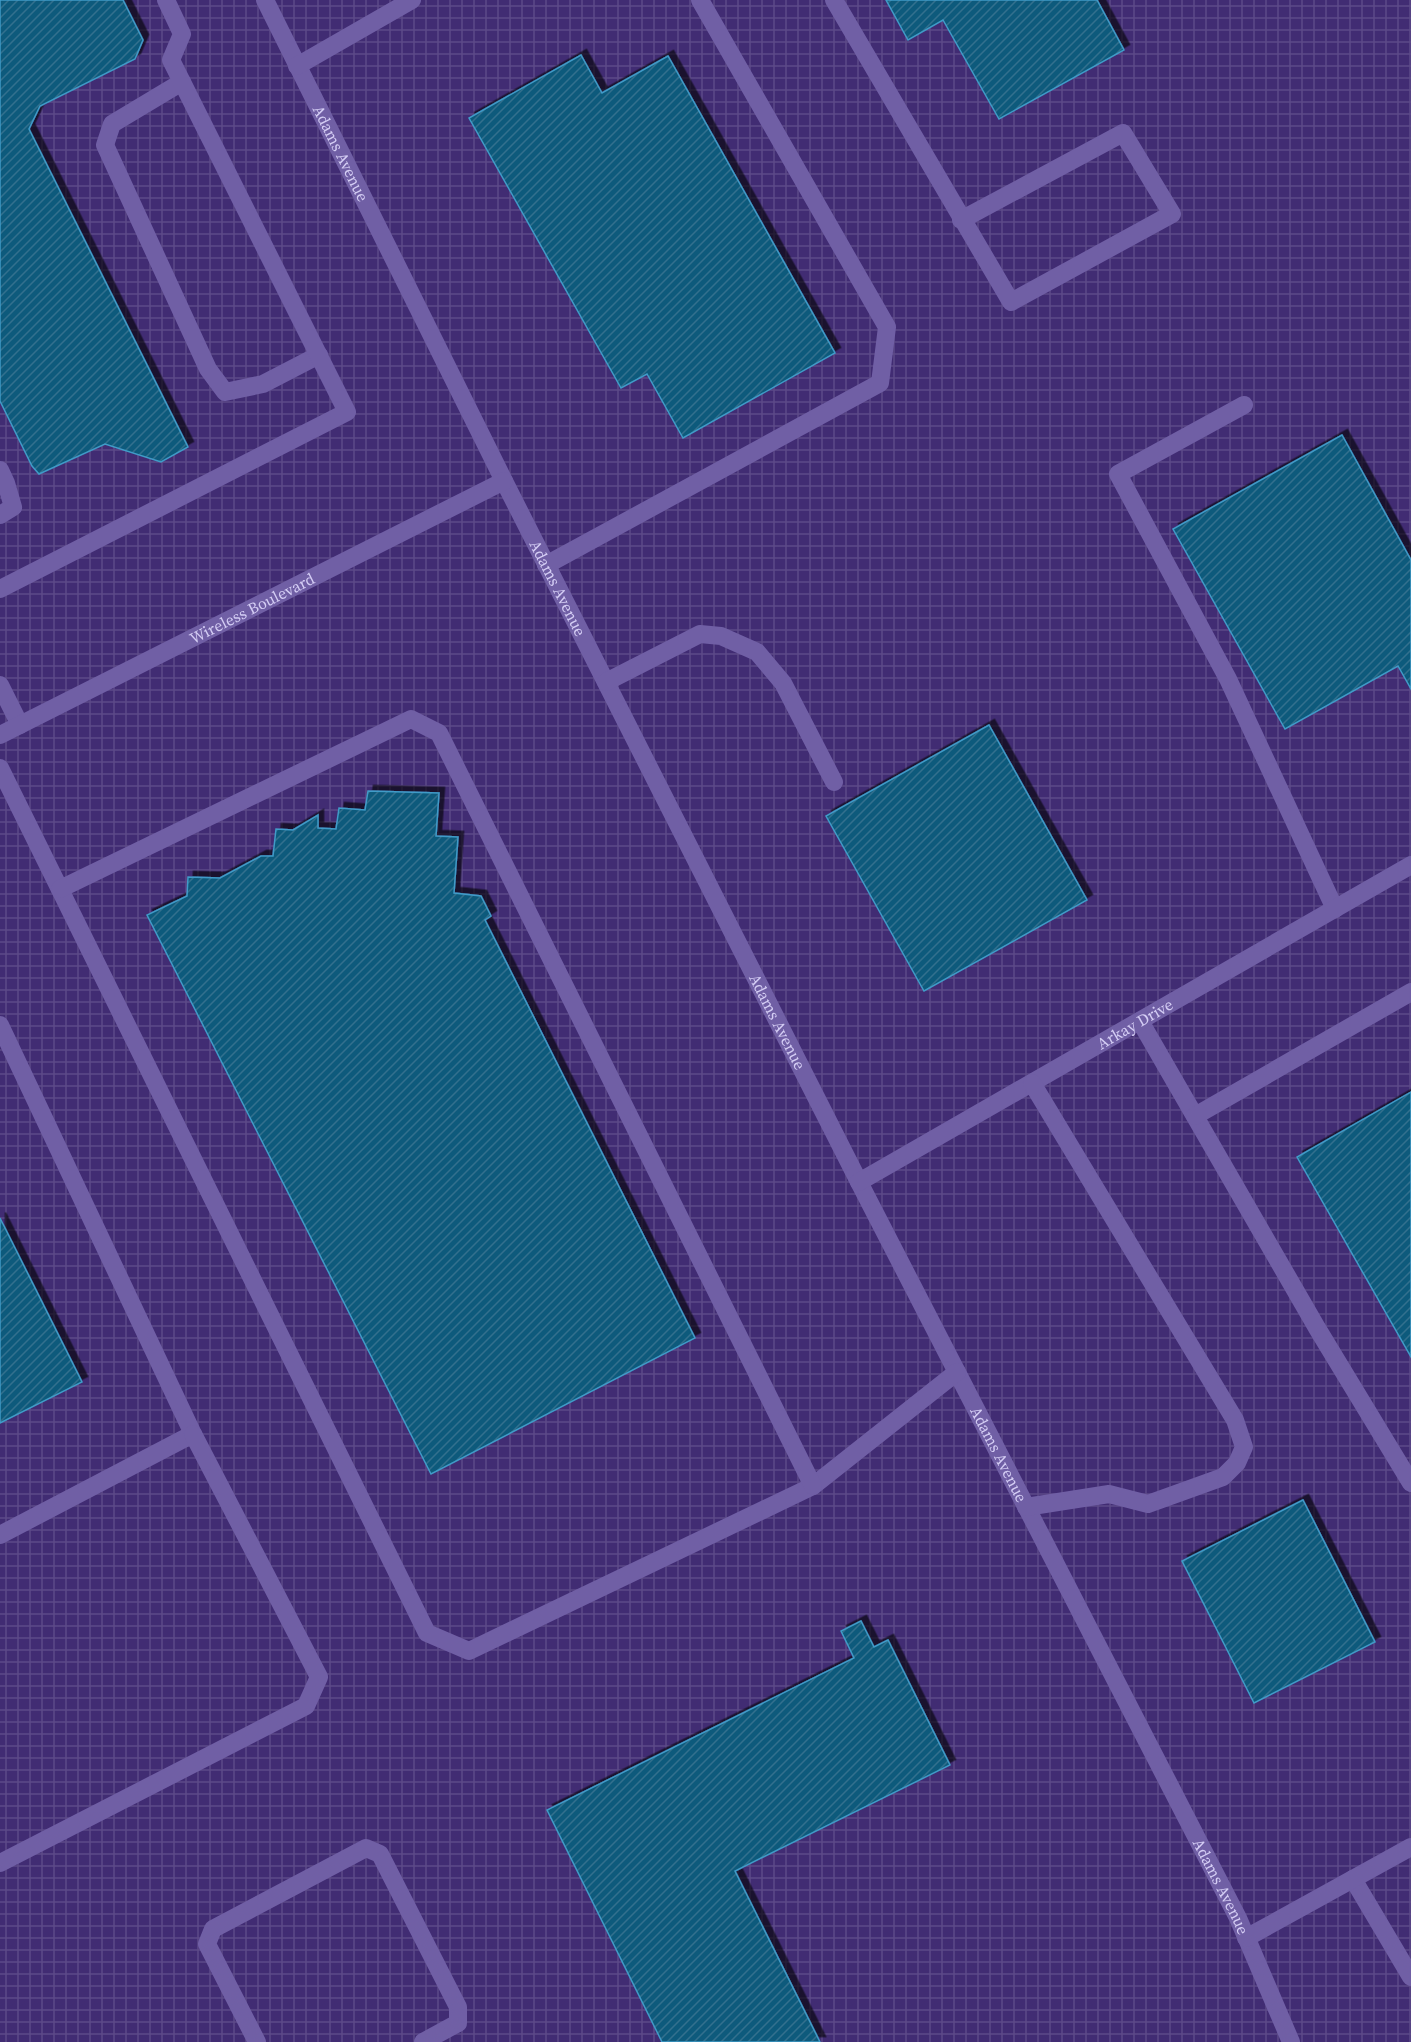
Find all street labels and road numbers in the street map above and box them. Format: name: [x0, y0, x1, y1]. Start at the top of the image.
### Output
street label: Adams Avenue: [308, 101, 374, 205]
street label: Adams Avenue: [525, 536, 592, 640]
street label: Wireless Boulevard: [185, 567, 318, 649]
street label: Adams Avenue: [744, 970, 811, 1073]
street label: Arkay Drive: [1093, 993, 1177, 1054]
street label: Adams Avenue: [965, 1402, 1033, 1506]
street label: Adams Avenue: [1188, 1835, 1255, 1938]

